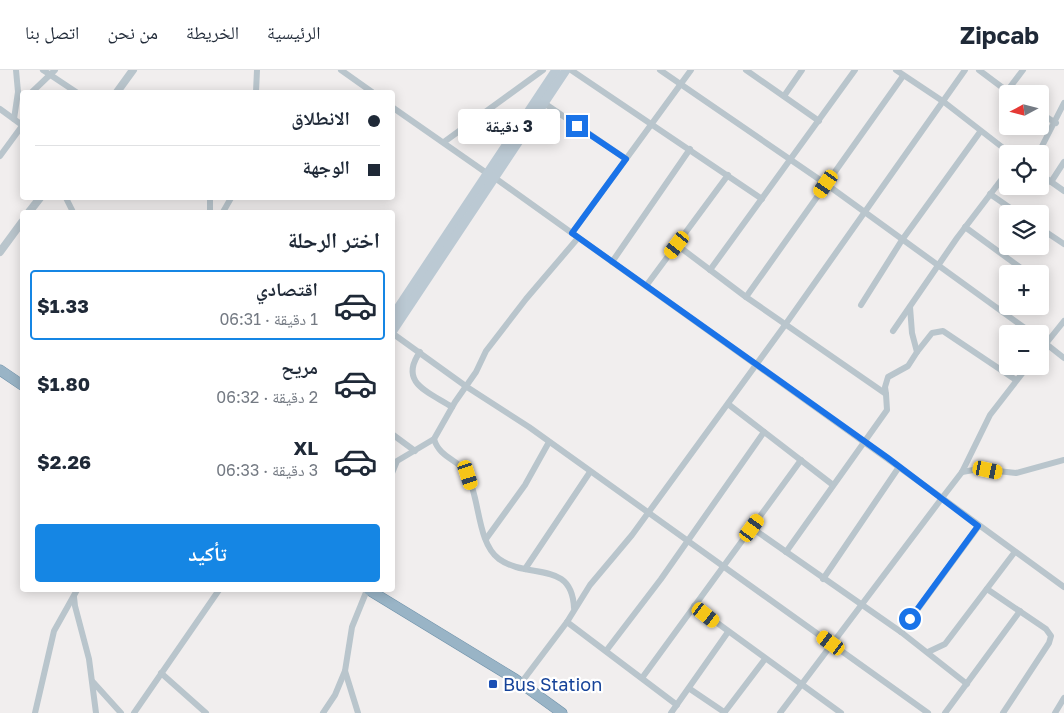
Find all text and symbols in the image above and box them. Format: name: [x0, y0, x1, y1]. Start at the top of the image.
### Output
text: Zipcab: [960, 20, 1039, 49]
text: اتصل بنا: [25, 21, 79, 43]
text: من نحن: [107, 21, 158, 43]
text: الخريطة: [186, 21, 239, 43]
text: الرئيسية: [267, 21, 320, 43]
north arrow: [999, 85, 1049, 135]
map controls: [999, 85, 1049, 375]
text: الانطلاق: [291, 106, 350, 129]
callout: 3 دقيقة: [457, 108, 560, 144]
route end: [566, 115, 588, 137]
text: 3 دقيقة: [485, 116, 533, 136]
button: locate: [999, 145, 1049, 195]
text: الوجهة: [302, 155, 350, 178]
car: [811, 167, 840, 201]
button: layers: [999, 205, 1049, 255]
text: اختر الرحلة: [288, 226, 380, 253]
car: [661, 229, 692, 261]
button: +: [999, 265, 1049, 315]
text: اقتصادي: [256, 277, 318, 300]
icon: car: [333, 283, 378, 328]
text: $1.33: [37, 294, 89, 317]
text: 1 دقيقة · 06:31: [219, 309, 318, 329]
button: −: [999, 325, 1049, 375]
text: مريح: [281, 355, 318, 378]
icon: car: [333, 361, 378, 406]
text: $1.80: [37, 372, 90, 395]
text: 2 دقيقة · 06:32: [216, 387, 318, 407]
text: XL: [293, 436, 318, 459]
icon: car: [333, 439, 378, 484]
text: $2.26: [37, 450, 91, 473]
car: [456, 458, 479, 492]
text: 3 دقيقة · 06:33: [216, 460, 318, 480]
car: [971, 460, 1004, 480]
car: [737, 511, 766, 545]
button: تأكيد: [35, 524, 380, 582]
car: [689, 600, 722, 630]
route start: [899, 608, 921, 630]
car: [814, 628, 847, 658]
place label: Bus Station: [503, 673, 602, 695]
marker: Bus Station: [487, 678, 499, 690]

